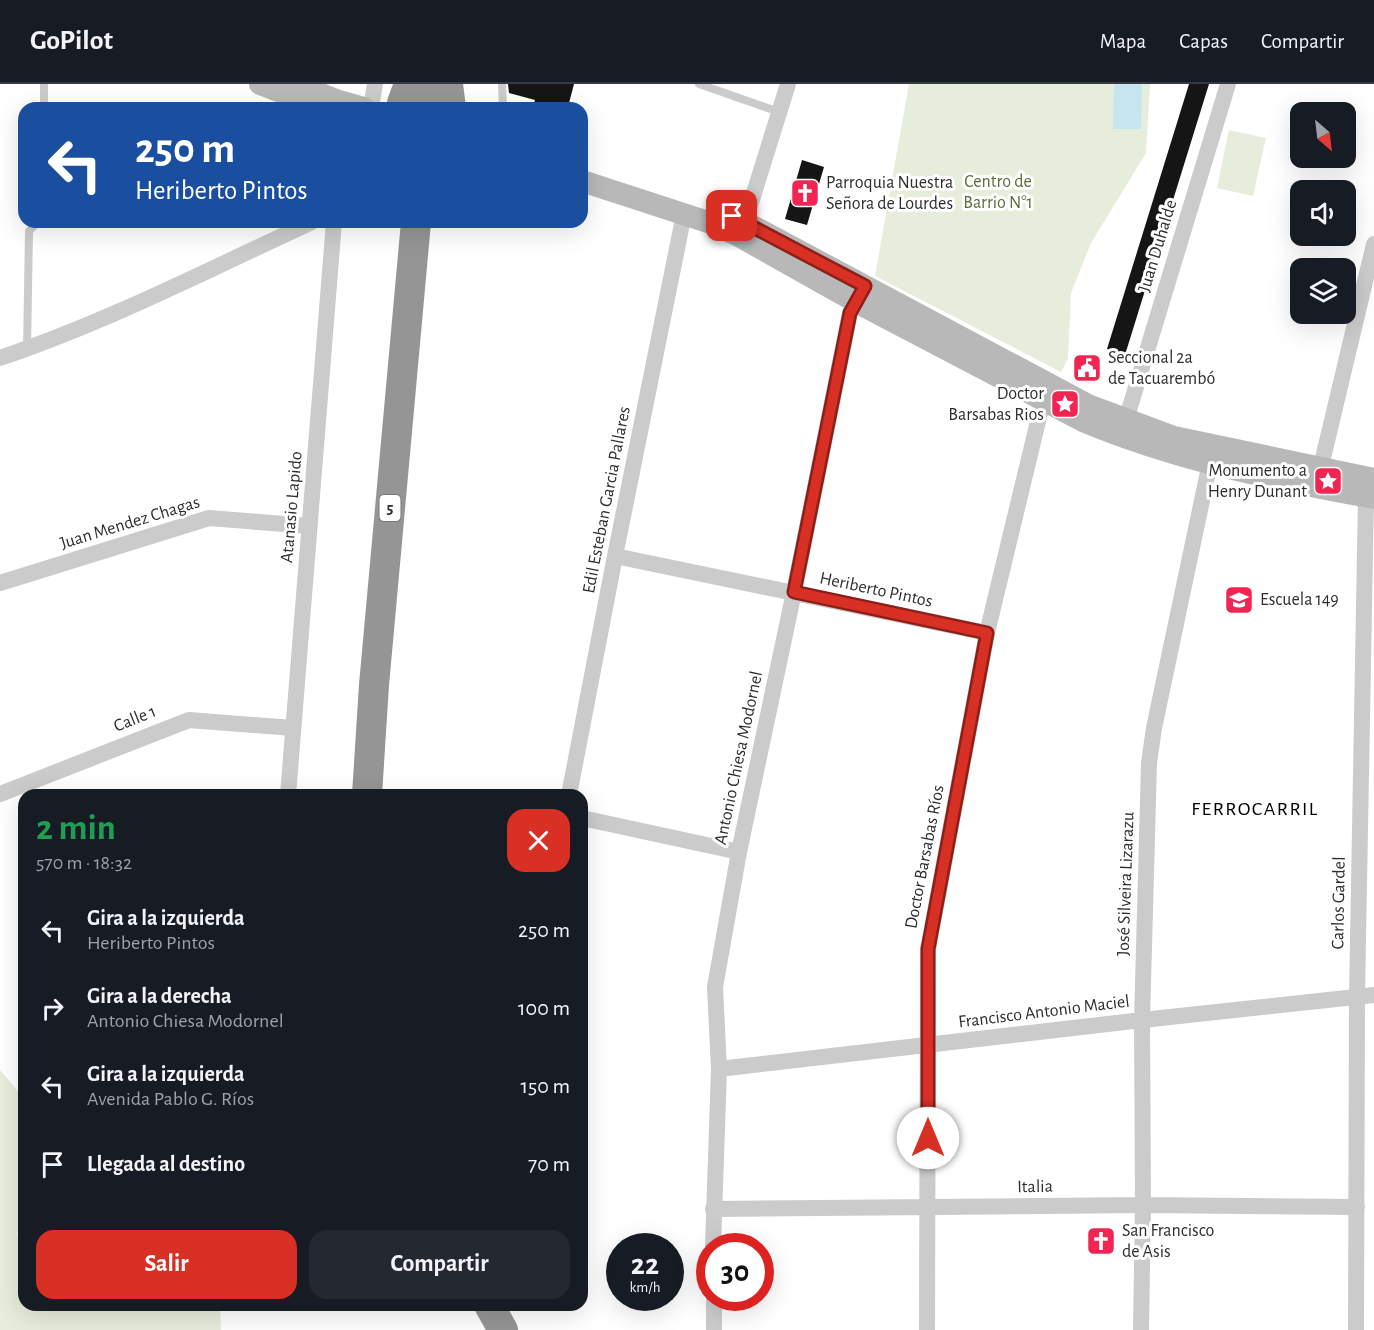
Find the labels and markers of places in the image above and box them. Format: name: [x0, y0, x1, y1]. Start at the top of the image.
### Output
place label: Parroquia Nuestra Señora de Lourdes: [826, 174, 953, 213]
church icon: Parroquia Nuestra Señora de Lourdes: [789, 177, 821, 209]
pin: [706, 190, 757, 241]
place label: Seccional 2a de Tacuarembó: [1108, 349, 1216, 388]
public building icon: Seccional 2a de Tacuarembó: [1071, 352, 1103, 384]
place label: Doctor Barsabas Rios: [948, 385, 1044, 424]
place icon: Doctor Barsabas Rios: [1049, 388, 1081, 420]
place label: Monumento a Henry Dunant: [1208, 462, 1307, 501]
place icon: Monumento a Henry Dunant: [1312, 465, 1344, 497]
school or university icon: Escuela 149: [1223, 584, 1255, 616]
place label: Escuela 149: [1260, 591, 1339, 609]
place label: San Francisco de Asis: [1122, 1222, 1215, 1261]
church icon: San Francisco de Asis: [1085, 1225, 1117, 1257]

